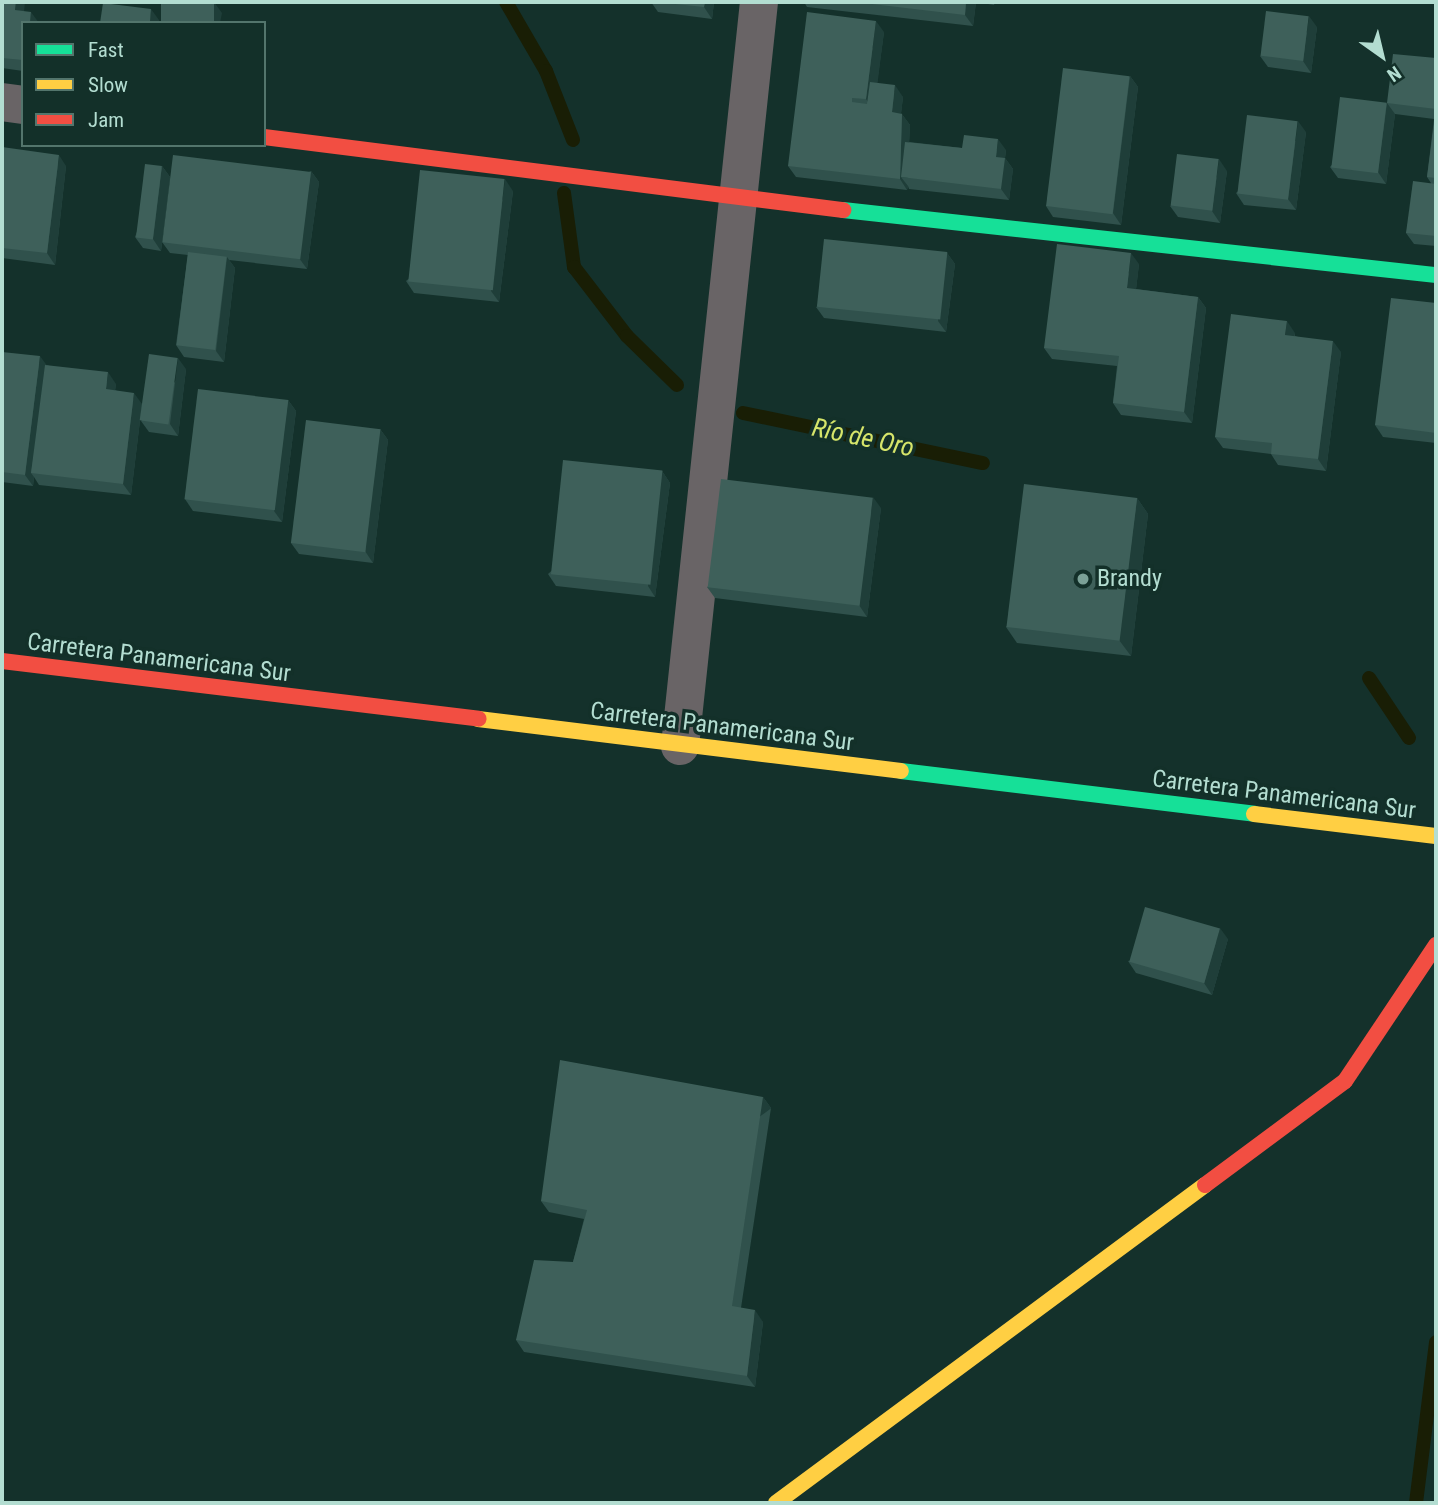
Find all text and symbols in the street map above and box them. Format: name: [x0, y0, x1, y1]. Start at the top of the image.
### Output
legend: [21, 21, 266, 147]
north arrow: [1347, 21, 1417, 91]
text: Fast: [88, 38, 124, 62]
text: N: [1383, 61, 1405, 87]
text: Slow: [88, 73, 128, 97]
text: Jam: [88, 108, 124, 132]
water label: Río de Oro: [809, 412, 917, 464]
place label: Brandy: [1097, 565, 1162, 593]
marker: Brandy: [1075, 571, 1091, 587]
street label: Carretera Panamericana Sur: [26, 628, 292, 688]
street label: Carretera Panamericana Sur: [589, 697, 855, 757]
street label: Carretera Panamericana Sur: [1151, 765, 1417, 825]

